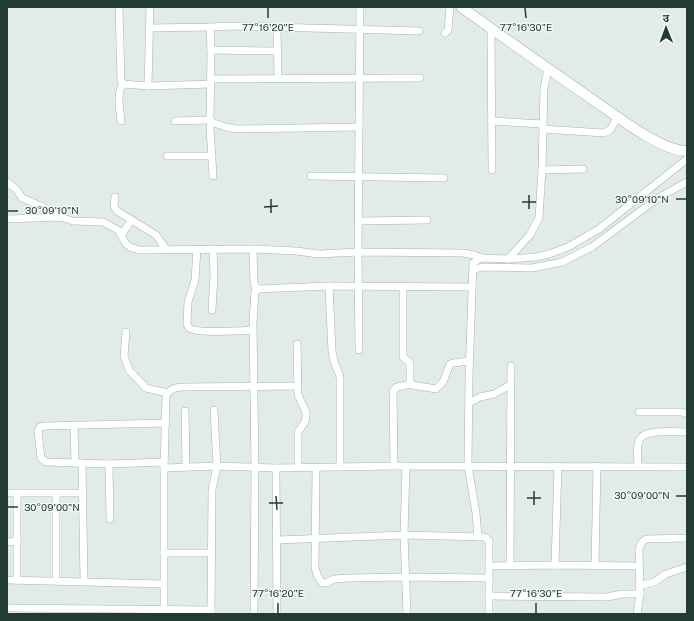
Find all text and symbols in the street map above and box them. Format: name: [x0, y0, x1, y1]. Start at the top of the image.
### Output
north arrow: [646, 8, 686, 48]
text: उ: [663, 12, 670, 24]
text: 77°16'20"E: [242, 21, 294, 33]
text: 77°16'30"E: [500, 21, 552, 33]
text: 30°09'10"N: [615, 193, 669, 205]
text: 30°09'10"N: [25, 204, 79, 216]
text: 30°09'00"N: [614, 489, 670, 501]
text: 30°09'00"N: [24, 501, 80, 513]
text: 77°16'20"E: [252, 587, 304, 599]
text: 77°16'30"E: [510, 587, 562, 599]

